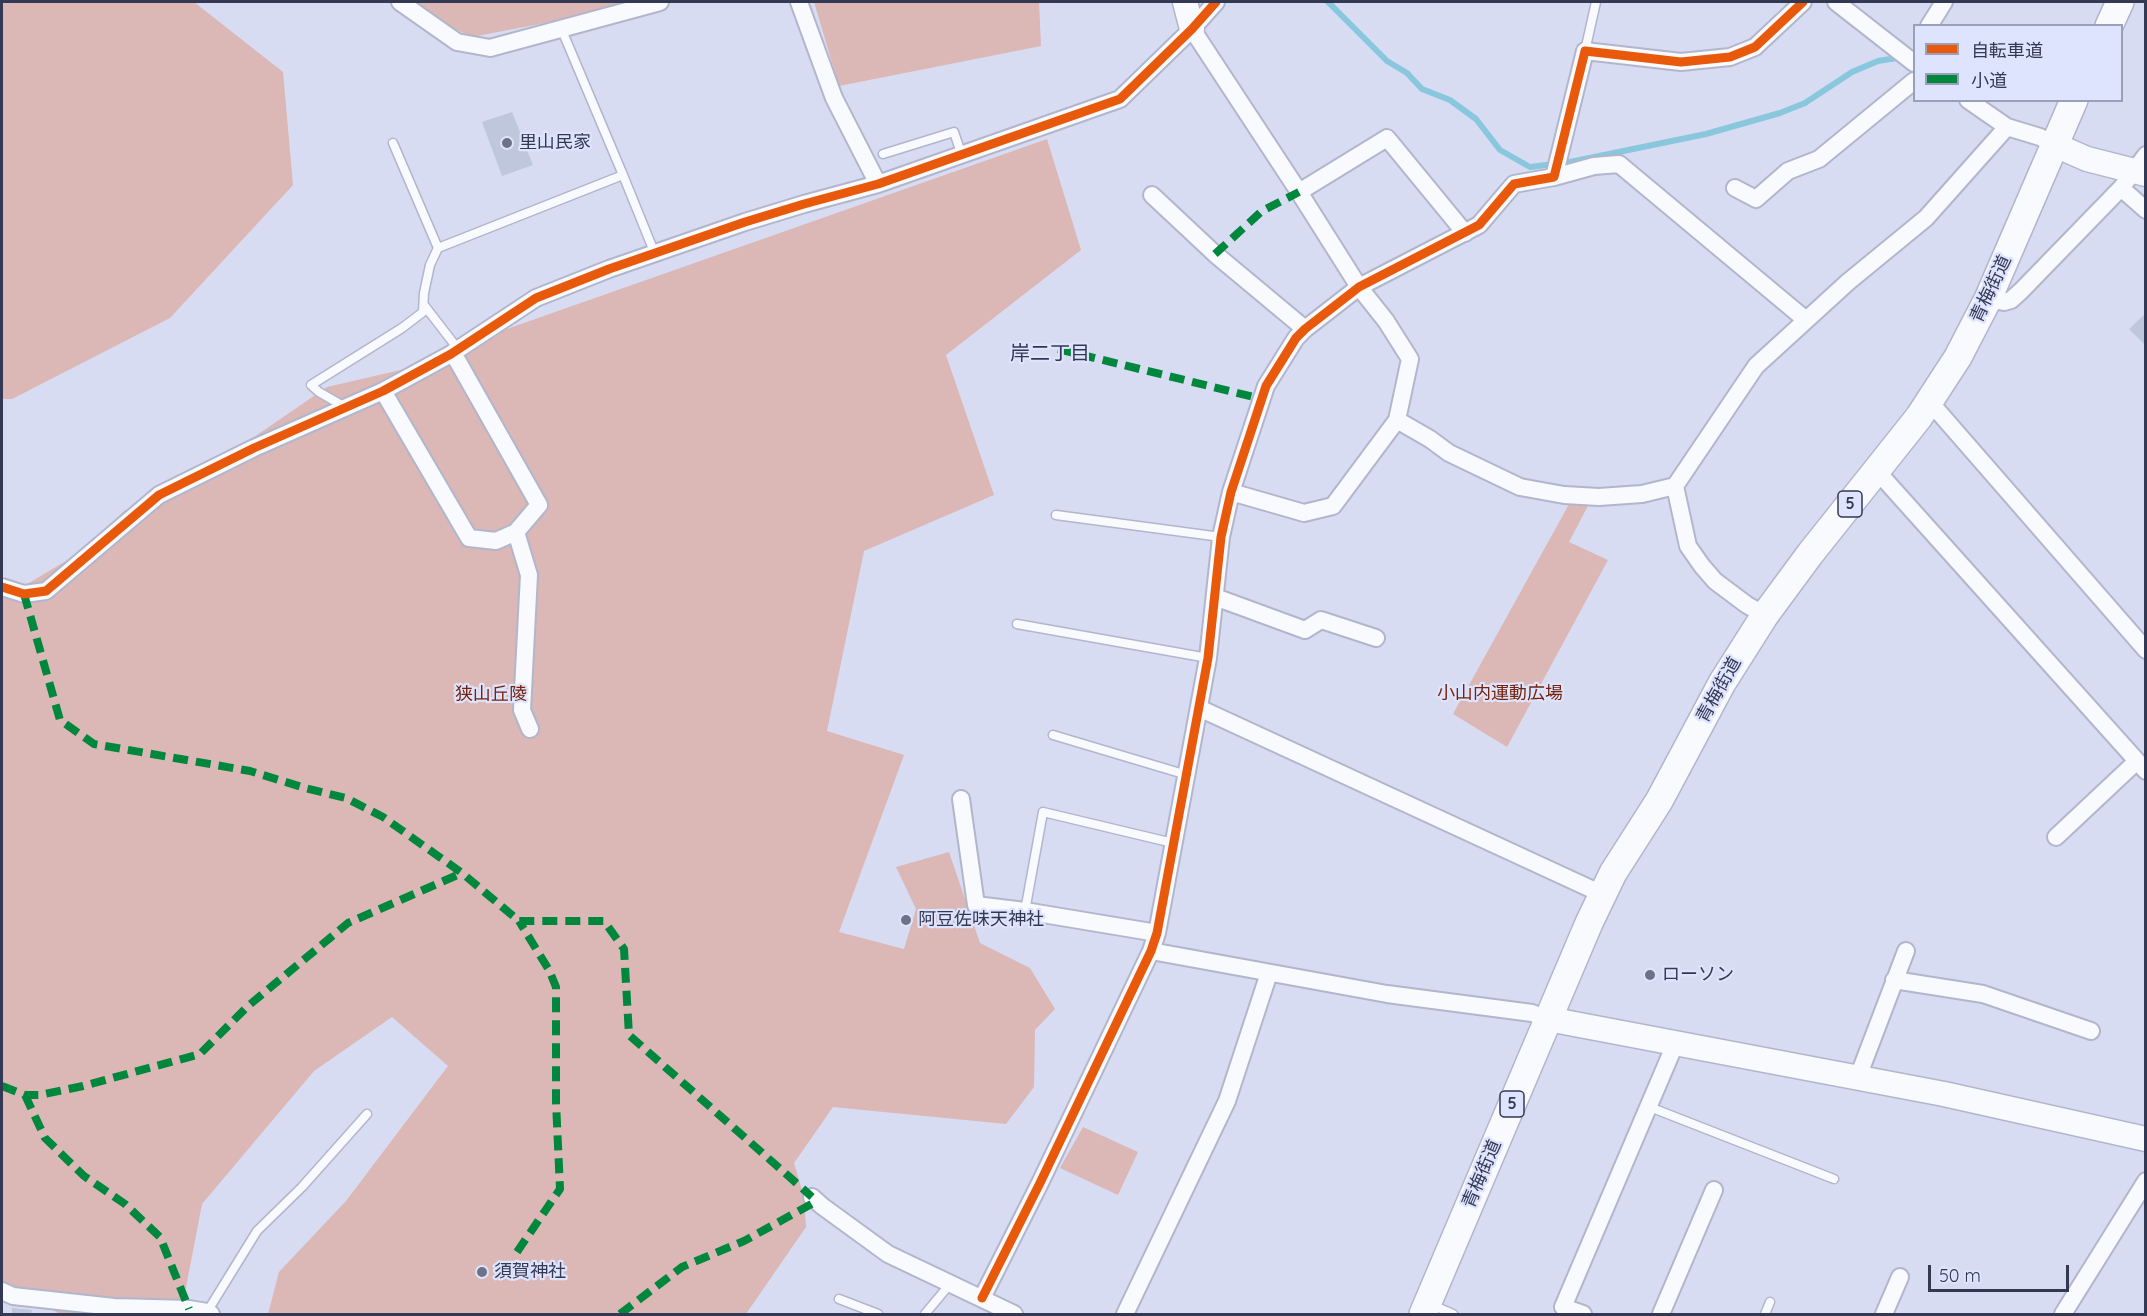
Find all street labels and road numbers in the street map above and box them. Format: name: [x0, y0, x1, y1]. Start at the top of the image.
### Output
street label: 青梅街道: [1966, 252, 2016, 326]
road number: 5: [1838, 491, 1862, 517]
street label: 青梅街道: [1692, 653, 1746, 727]
road number: 5: [1500, 1091, 1524, 1117]
street label: 青梅街道: [1458, 1137, 1506, 1211]

